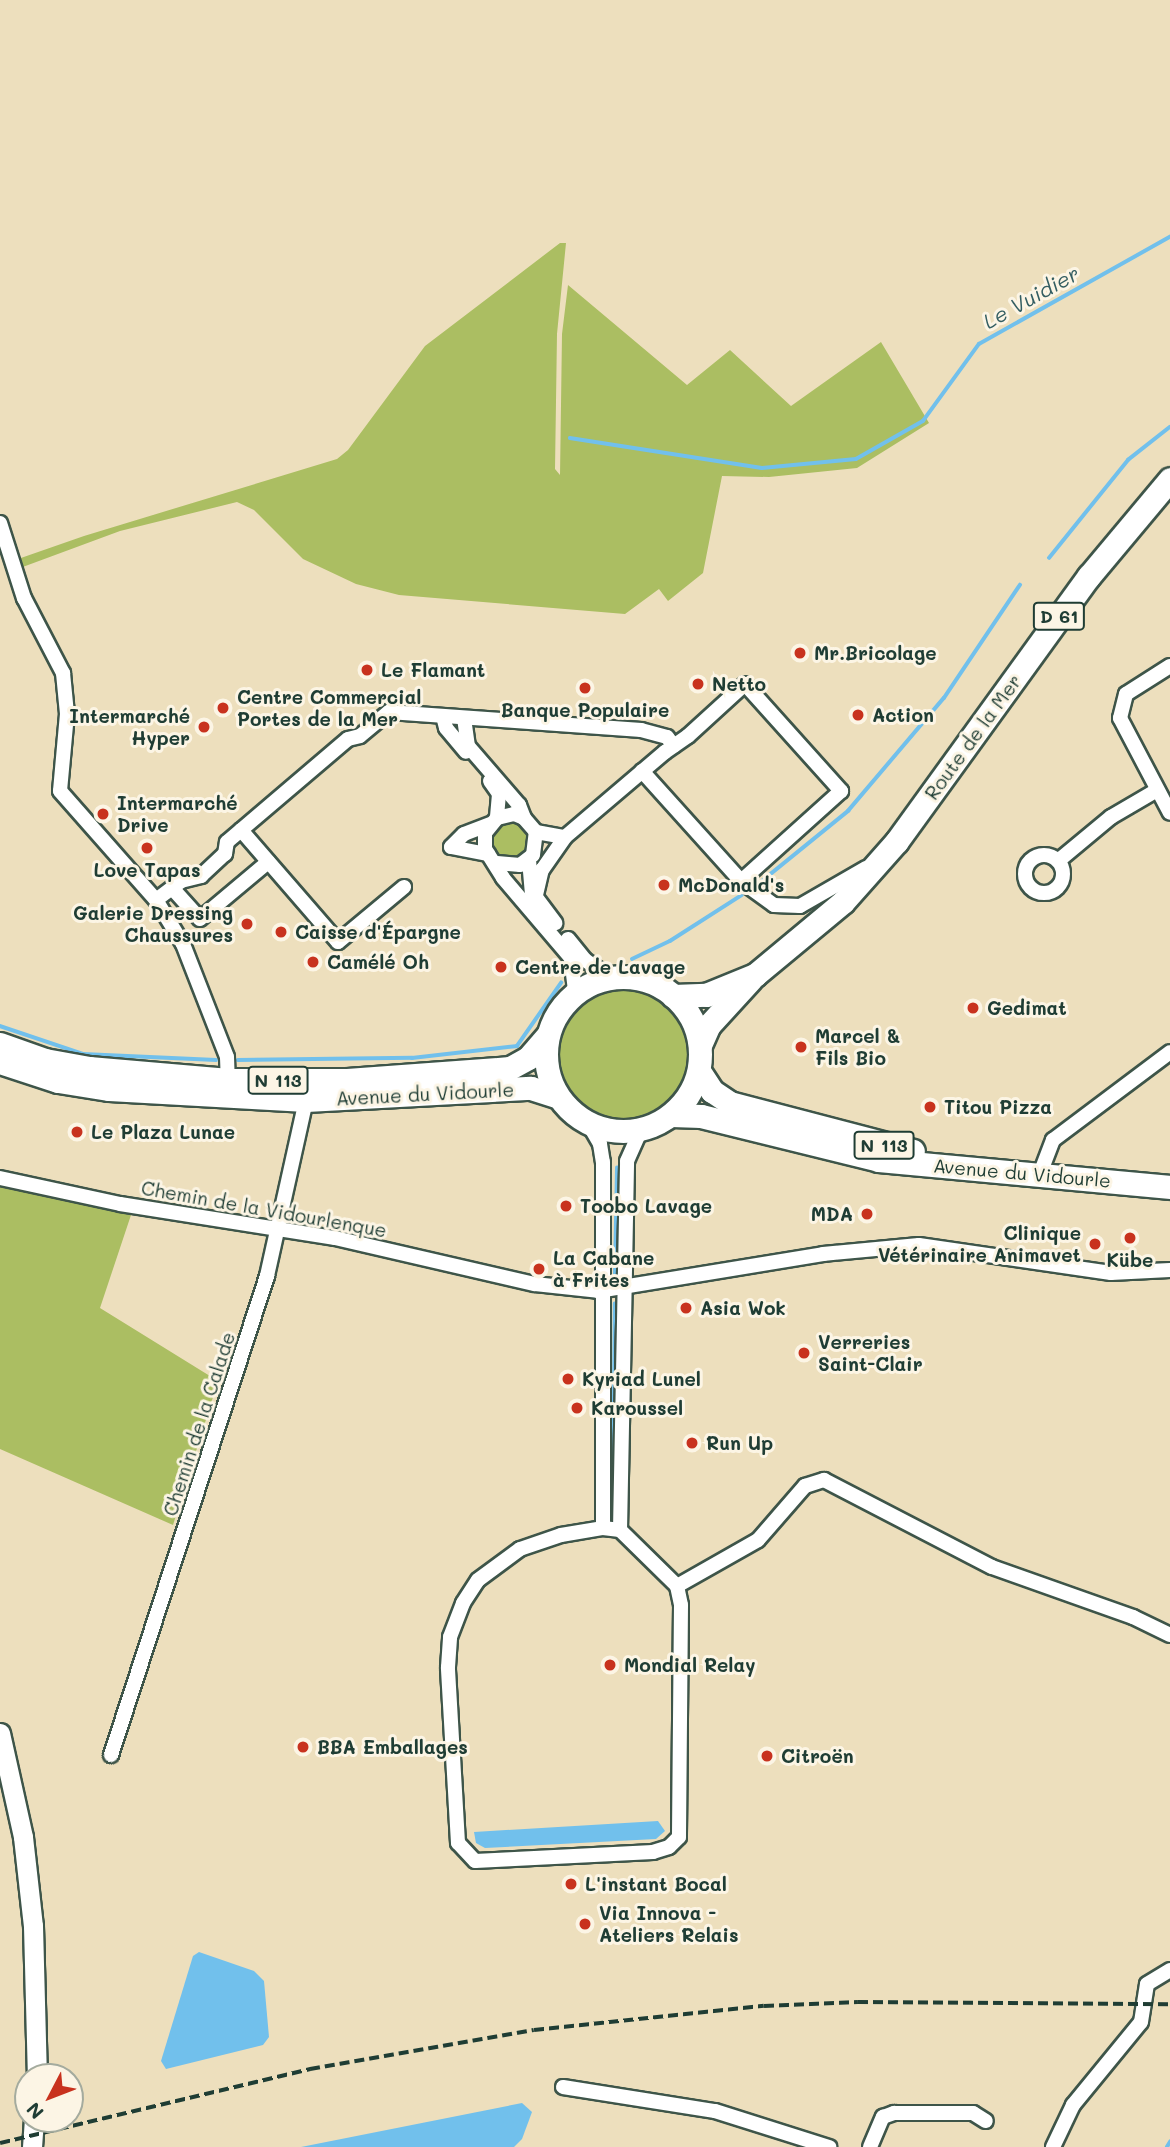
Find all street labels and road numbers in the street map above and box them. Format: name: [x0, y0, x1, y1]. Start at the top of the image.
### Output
road number: D 61: [1033, 602, 1085, 630]
street label: Route de la Mer: [920, 670, 1026, 804]
road number: N 113: [246, 1065, 310, 1094]
street label: Avenue du Vidourle: [335, 1078, 515, 1110]
road number: N 113: [852, 1130, 916, 1160]
street label: Avenue du Vidourle: [932, 1154, 1112, 1192]
street label: Chemin de la Vidourlenque: [139, 1176, 389, 1242]
street label: Chemin de la Calade: [158, 1329, 240, 1519]

